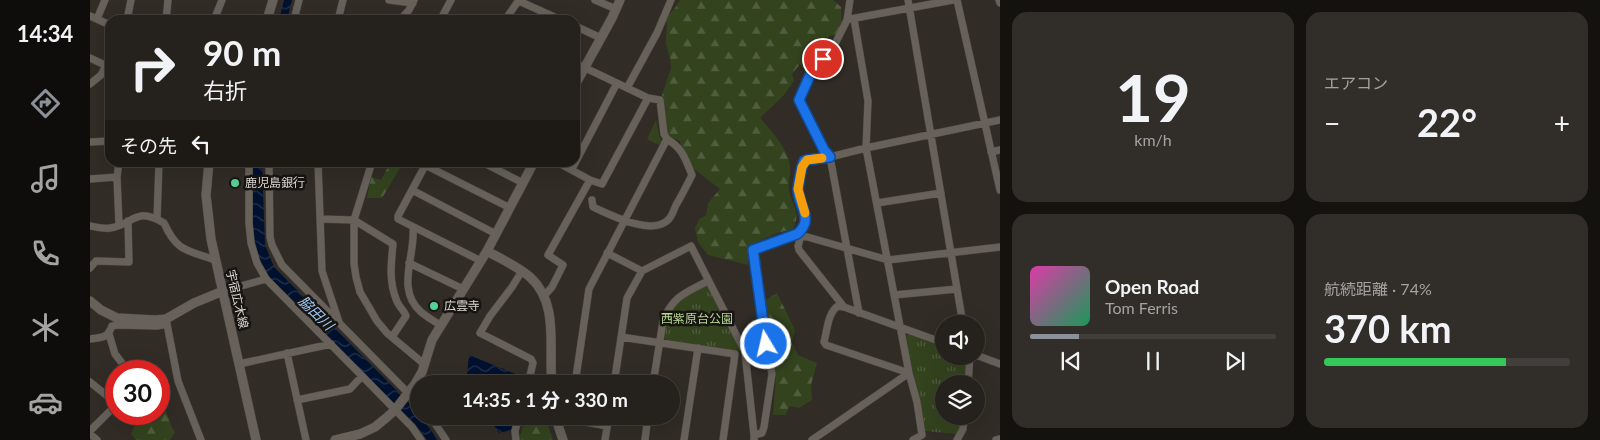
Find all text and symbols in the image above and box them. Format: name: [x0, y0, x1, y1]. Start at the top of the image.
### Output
text: 14:34: [17, 20, 73, 47]
text: 90 m: [203, 31, 281, 73]
icon: right: [120, 35, 185, 100]
pin: [802, 38, 844, 80]
icon: arrive: [809, 45, 837, 73]
text: 19: [1115, 58, 1191, 136]
text: エアコン: [1324, 73, 1388, 92]
text: 右折: [203, 77, 247, 104]
icon: directions: [28, 86, 63, 121]
text: 22°: [1417, 99, 1477, 145]
text: −: [1324, 106, 1340, 140]
text: +: [1554, 106, 1570, 140]
icon: left: [187, 130, 215, 158]
text: km/h: [1134, 130, 1172, 149]
text: その先: [120, 134, 177, 157]
icon: music: [28, 161, 63, 196]
place label: 鹿児島銀行: [245, 175, 305, 190]
marker: 鹿児島銀行: [229, 177, 241, 189]
icon: phone: [28, 236, 63, 271]
street label: 宇宿広木線: [223, 268, 252, 330]
text: Open Road: [1105, 275, 1199, 298]
text: 航続距離 · 74%: [1324, 279, 1432, 298]
water label: 脇田川: [295, 292, 339, 335]
place label: 広雲寺: [444, 298, 480, 313]
text: Tom Ferris: [1105, 298, 1178, 317]
marker: 広雲寺: [428, 300, 440, 312]
text: 370 km: [1324, 305, 1452, 351]
icon: climate: [28, 310, 63, 345]
park label: 西紫原台公園: [661, 311, 733, 326]
map controls: [935, 315, 985, 425]
button: sound: [935, 315, 985, 365]
position arrow: [739, 317, 791, 369]
icon: previous: [1057, 347, 1085, 375]
icon: pause: [1139, 347, 1167, 375]
icon: next: [1221, 347, 1249, 375]
speed limit sign: 30: [105, 360, 170, 425]
button: layers: [935, 375, 985, 425]
icon: car: [28, 385, 63, 420]
text: 14:35 · 1 分 · 330 m: [462, 388, 628, 411]

